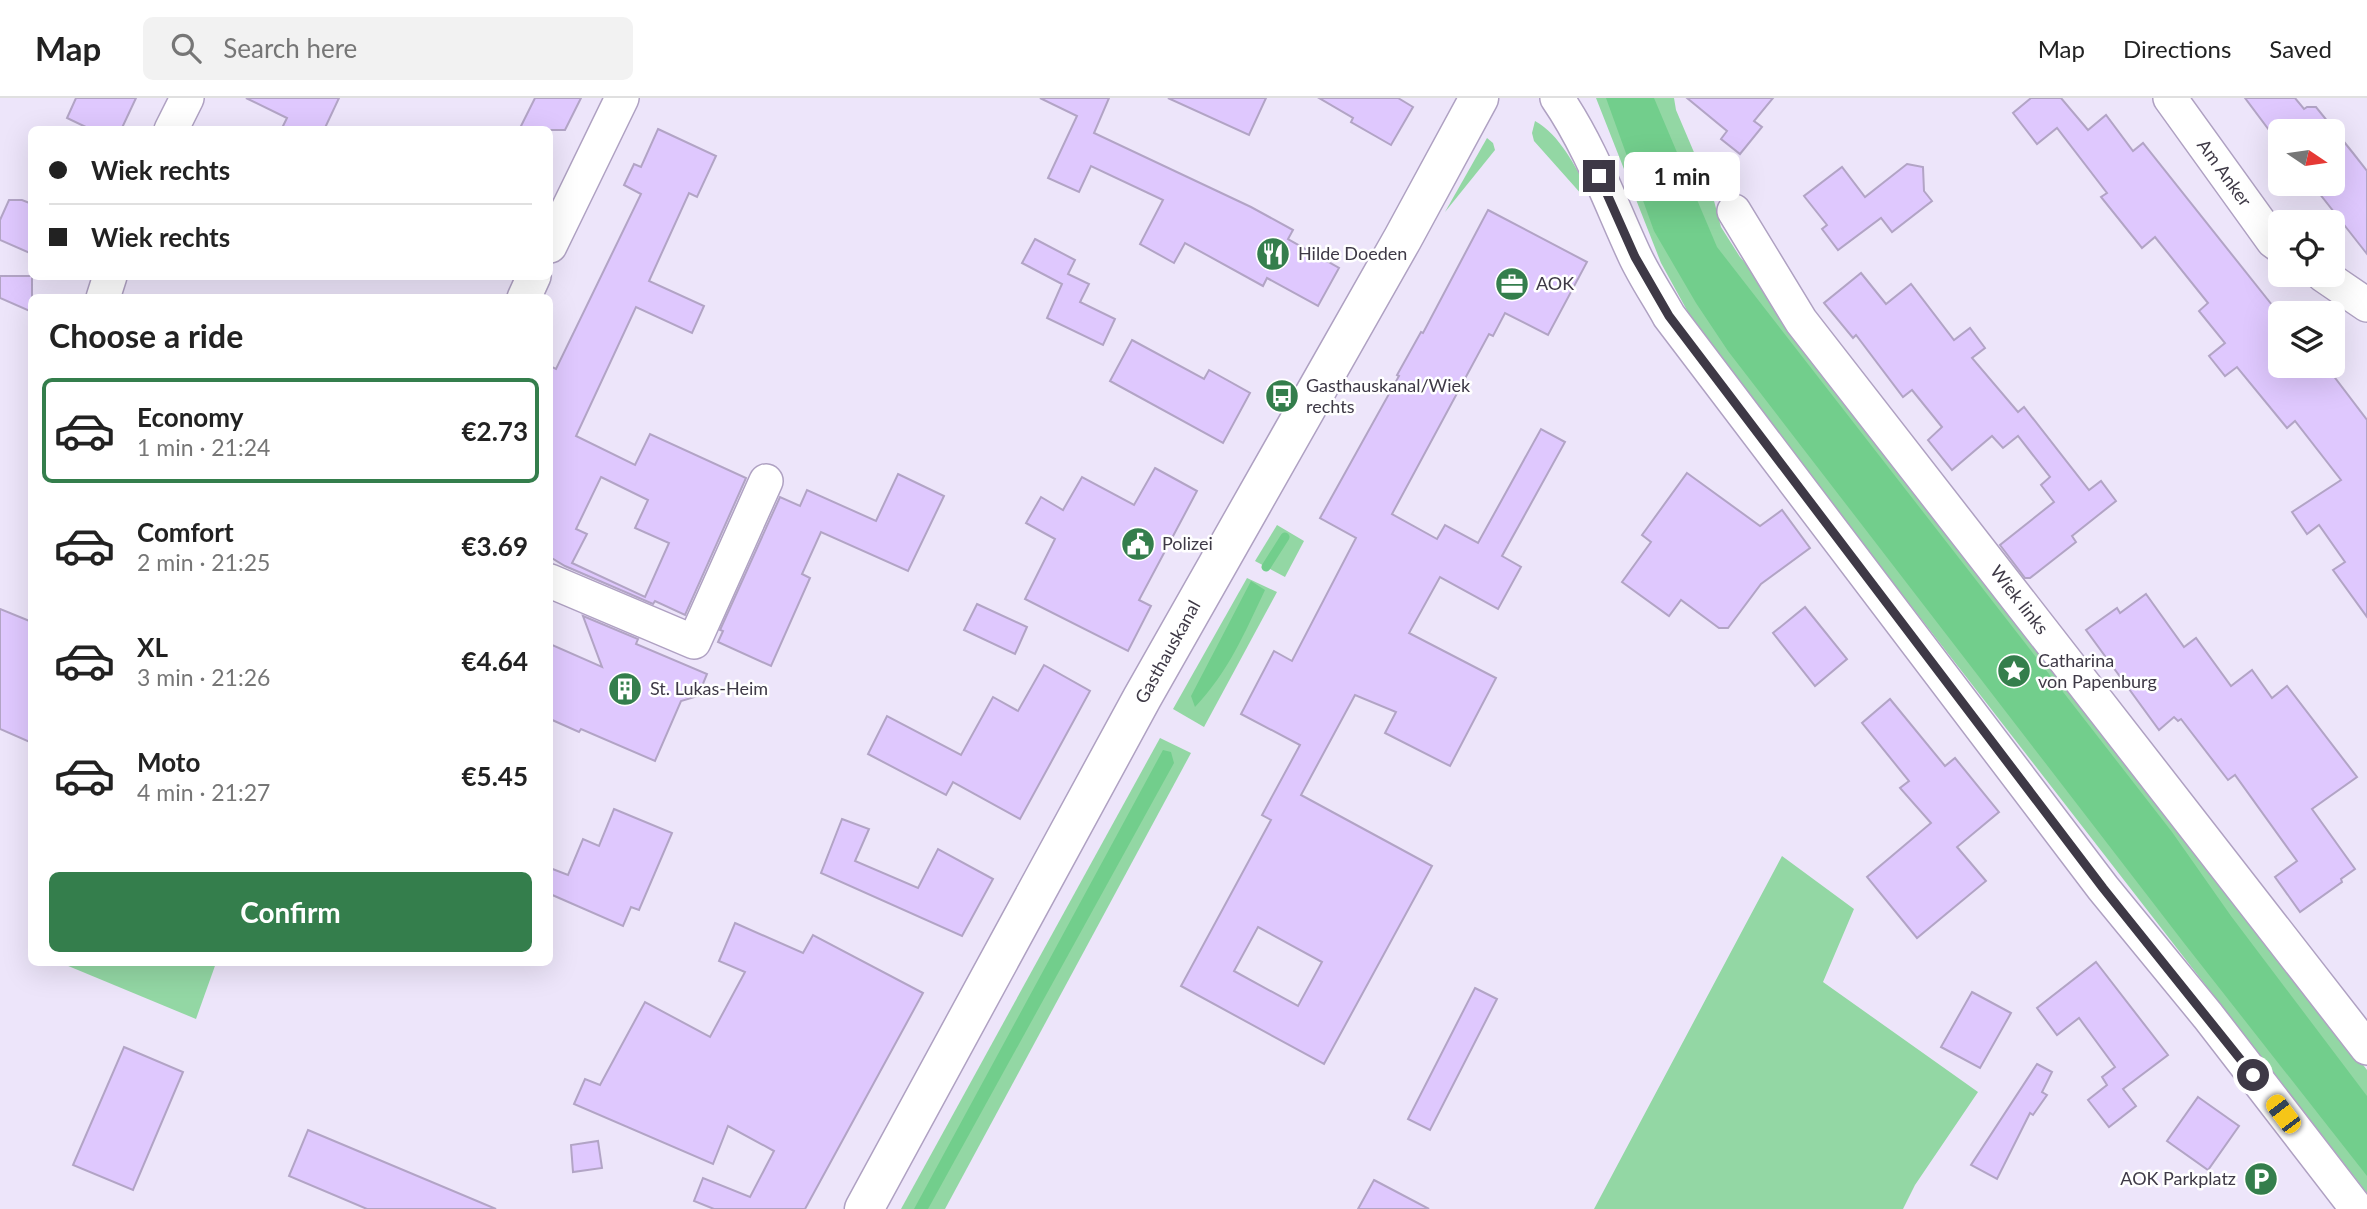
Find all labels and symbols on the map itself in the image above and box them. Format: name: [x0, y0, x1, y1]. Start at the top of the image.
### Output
north arrow: [2268, 119, 2345, 196]
street label: Am Anker: [2193, 134, 2257, 211]
callout: 1 min: [1624, 152, 1739, 200]
route end: [1583, 160, 1615, 192]
restaurant icon: Hilde Doeden: [1254, 235, 1292, 273]
place label: Hilde Doeden: [1298, 242, 1407, 264]
office icon: AOK: [1493, 265, 1531, 303]
place label: AOK: [1536, 272, 1574, 294]
place label: Gasthauskanal/Wiek rechts: [1306, 374, 1471, 417]
bus stop icon: Gasthauskanal/Wiek rechts: [1263, 377, 1301, 415]
public building icon: Polizei: [1119, 525, 1157, 563]
place label: Polizei: [1162, 532, 1213, 554]
street label: Wiek links: [1986, 560, 2054, 639]
street label: Gasthauskanal: [1130, 596, 1204, 707]
place label: Catharina von Papenburg: [2038, 649, 2157, 692]
place icon: Catharina von Papenburg: [1995, 652, 2033, 690]
building icon: St. Lukas-Heim: [606, 670, 644, 708]
place label: St. Lukas-Heim: [650, 677, 768, 699]
route start: [2237, 1059, 2269, 1091]
car: [2262, 1091, 2305, 1137]
parking icon: AOK Parkplatz: [2242, 1160, 2280, 1198]
place label: AOK Parkplatz: [2120, 1167, 2236, 1189]

